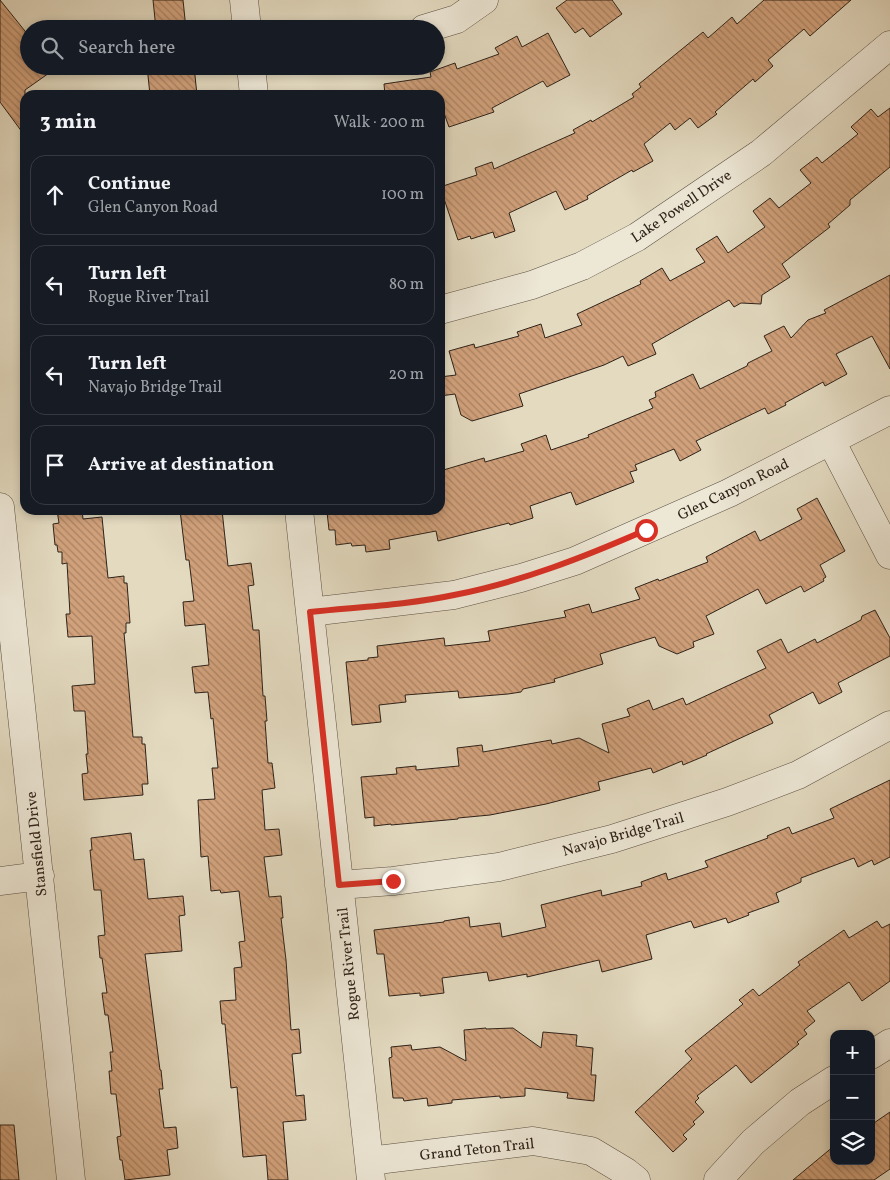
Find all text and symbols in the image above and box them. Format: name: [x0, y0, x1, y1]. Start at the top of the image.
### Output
search box: [20, 20, 445, 75]
icon: search: [38, 34, 66, 62]
text: Search here: [78, 35, 175, 61]
text: 3 min: [40, 108, 96, 137]
text: Walk · 200 m: [334, 112, 425, 134]
street label: Lake Powell Drive: [627, 166, 736, 249]
text: Continue: [88, 171, 171, 197]
icon: ahead: [41, 181, 69, 209]
text: 100 m: [381, 184, 424, 206]
text: Glen Canyon Road: [88, 197, 218, 219]
text: Turn left: [88, 261, 167, 287]
icon: left: [41, 271, 69, 299]
text: 80 m: [389, 274, 424, 296]
text: Rogue River Trail: [88, 287, 209, 309]
text: Turn left: [88, 351, 167, 377]
icon: left: [41, 361, 69, 389]
text: 20 m: [389, 364, 424, 386]
text: Navajo Bridge Trail: [88, 377, 222, 399]
icon: arrive: [41, 451, 69, 479]
text: Arrive at destination: [88, 452, 274, 478]
street label: Glen Canyon Road: [674, 454, 793, 527]
route start: [635, 519, 658, 542]
street label: Stansfield Drive: [22, 790, 53, 897]
street label: Navajo Bridge Trail: [560, 808, 687, 863]
route end: [382, 870, 405, 893]
street label: Rogue River Trail: [333, 906, 366, 1021]
map controls: [830, 1030, 875, 1165]
button: +: [830, 1030, 875, 1075]
button: −: [830, 1075, 875, 1120]
button: layers: [830, 1120, 875, 1165]
street label: Grand Teton Trail: [419, 1134, 535, 1167]

